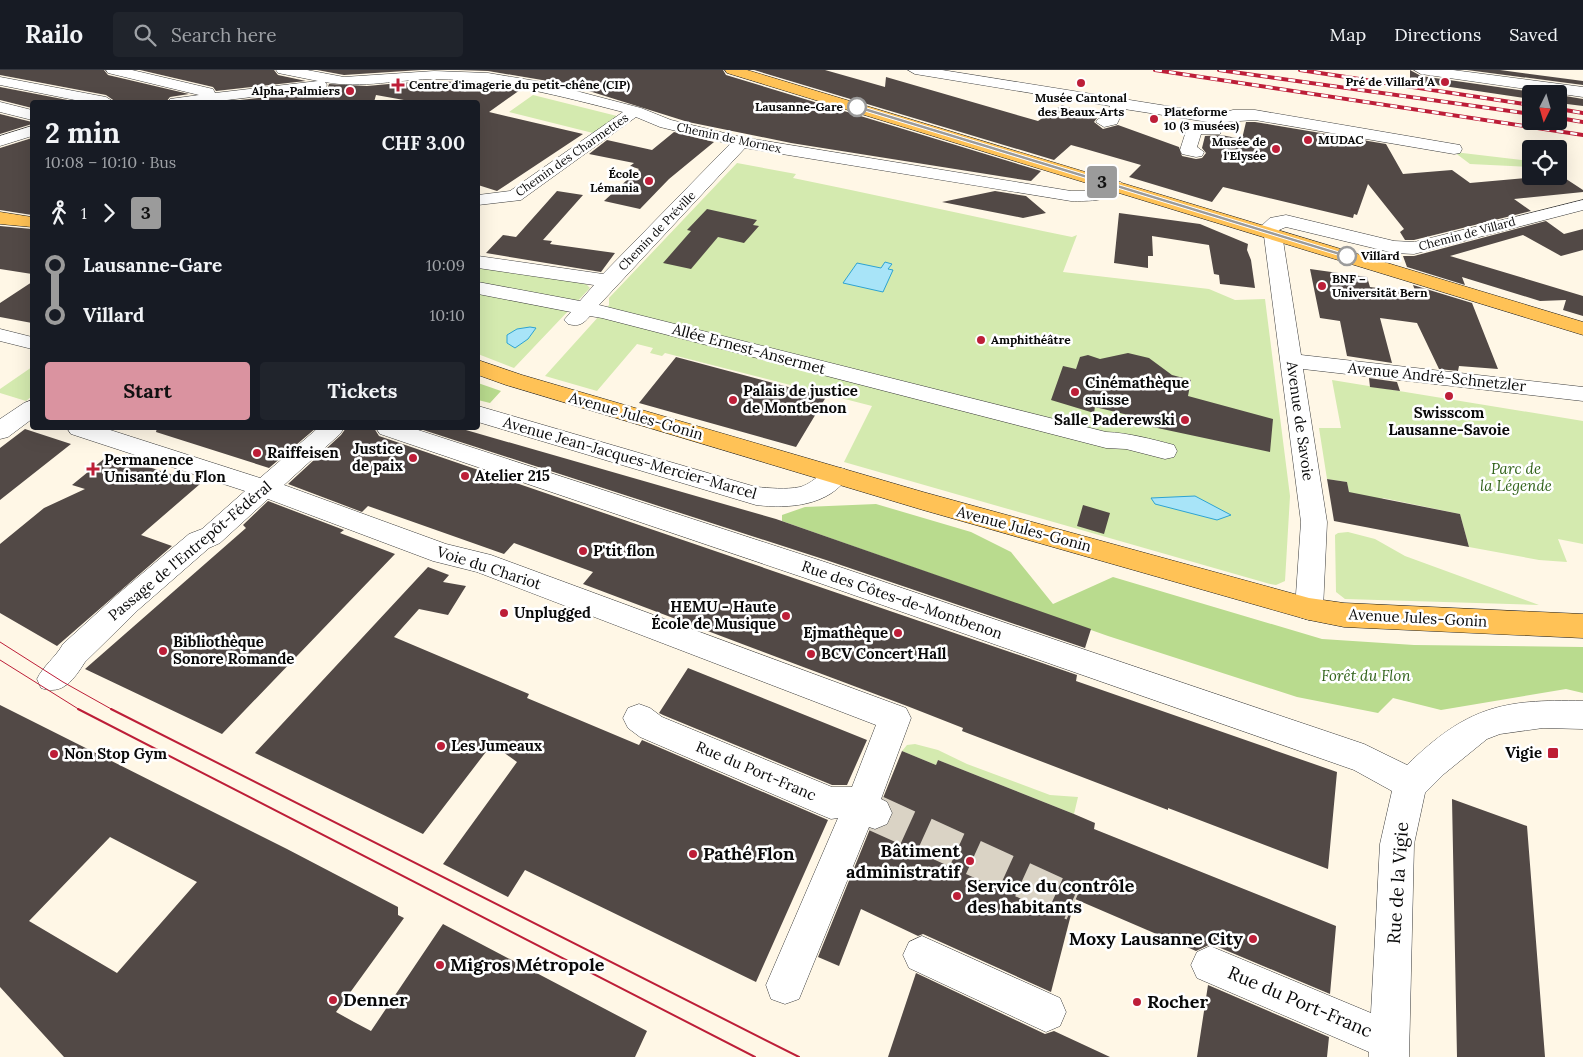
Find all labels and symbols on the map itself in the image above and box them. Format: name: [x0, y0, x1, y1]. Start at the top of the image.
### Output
place label: Pré de Villard A: [1345, 74, 1435, 89]
marker: Pré de Villard A: [1439, 76, 1451, 88]
place label: Centre d'imagerie du petit-chêne (CIP): [409, 77, 630, 93]
marker: Musée Cantonal des Beaux-Arts: [1075, 77, 1087, 89]
marker: Centre d'imagerie du petit-chêne (CIP): [391, 78, 405, 92]
place label: Alpha-Palmiers: [251, 83, 340, 98]
marker: Alpha-Palmiers: [344, 85, 356, 97]
north arrow: [1522, 85, 1568, 130]
place label: Musée Cantonal des Beaux-Arts: [1035, 90, 1127, 119]
marker: Lausanne-Gare: [847, 97, 867, 117]
place label: Lausanne-Gare: [755, 99, 844, 114]
place label: Plateforme 10 (3 musées): [1164, 104, 1240, 134]
street label: Chemin des Charmettes: [512, 110, 632, 199]
marker: Plateforme 10 (3 musées): [1148, 113, 1160, 125]
street label: Chemin de Mornex: [675, 119, 783, 156]
place label: MUDAC: [1318, 132, 1364, 147]
place label: Musée de l'Elysée: [1212, 134, 1267, 163]
marker: MUDAC: [1302, 134, 1314, 146]
marker: Musée de l'Elysée: [1270, 143, 1282, 155]
place label: École Lémania: [590, 166, 640, 195]
line badge: 3: [1086, 166, 1118, 198]
marker: École Lémania: [643, 175, 655, 187]
street label: Chemin de Préville: [615, 187, 699, 274]
street label: Chemin de Villard: [1417, 213, 1517, 254]
marker: Villard: [1337, 246, 1357, 266]
place label: Villard: [1361, 248, 1400, 263]
place label: BNF – Universität Bern: [1332, 271, 1428, 300]
marker: BNF – Universität Bern: [1316, 280, 1328, 292]
street label: Allée Ernest-Ansermet: [669, 319, 828, 378]
place label: Amphithéâtre: [991, 332, 1071, 347]
marker: Amphithéâtre: [975, 334, 987, 346]
street label: Avenue André-Schnetzler: [1346, 358, 1527, 395]
street label: Avenue de Savoie: [1283, 359, 1318, 482]
place label: Cinémathèque suisse: [1085, 373, 1189, 409]
place label: Palais de justice de Montbenon: [743, 381, 858, 417]
marker: Cinémathèque suisse: [1069, 386, 1081, 398]
street label: Avenue Jules-Gonin: [566, 387, 705, 444]
marker: Swisscom Lausanne-Savoie: [1443, 390, 1455, 402]
marker: Palais de justice de Montbenon: [727, 394, 739, 406]
place label: Swisscom Lausanne-Savoie: [1388, 403, 1510, 439]
place label: Salle Paderewski: [1054, 410, 1175, 429]
street label: Avenue Jean-Jacques-Mercier-Marcel: [500, 412, 759, 503]
marker: Salle Paderewski: [1179, 414, 1191, 426]
place label: Justice de paix: [352, 439, 403, 475]
place label: Raiffeisen: [267, 443, 339, 462]
marker: Raiffeisen: [251, 447, 263, 459]
place label: Permanence Unisanté du Flon: [104, 450, 226, 486]
marker: Justice de paix: [407, 452, 419, 464]
park label: Parc de la Légende: [1480, 459, 1552, 495]
marker: Permanence Unisanté du Flon: [86, 462, 100, 476]
place label: Atelier 215: [475, 466, 550, 485]
marker: Atelier 215: [459, 470, 471, 482]
street label: Passage de l'Entrepôt-Fédéral: [104, 477, 275, 625]
street label: Avenue Jules-Gonin: [954, 501, 1093, 556]
street label: Voie du Chariot: [434, 541, 544, 593]
place label: P'tit flon: [593, 541, 655, 560]
marker: P'tit flon: [577, 545, 589, 557]
street label: Rue des Côtes-de-Montbenon: [799, 556, 1005, 643]
place label: HEMU - Haute École de Musique: [651, 597, 776, 633]
place label: Unplugged: [514, 603, 591, 622]
street label: Avenue Jules-Gonin: [1347, 604, 1488, 631]
marker: Unplugged: [498, 607, 510, 619]
marker: HEMU - Haute École de Musique: [780, 610, 792, 622]
place label: Ejmathèque: [803, 623, 888, 642]
marker: Ejmathèque: [892, 627, 904, 639]
place label: Bibliothèque Sonore Romande: [173, 632, 294, 668]
place label: BCV Concert Hall: [821, 644, 947, 663]
marker: Bibliothèque Sonore Romande: [157, 645, 169, 657]
marker: BCV Concert Hall: [805, 648, 817, 660]
park label: Forêt du Flon: [1321, 666, 1411, 685]
place label: Les Jumeaux: [451, 736, 542, 755]
street label: Rue du Port-Franc: [693, 737, 819, 804]
marker: Les Jumeaux: [435, 740, 447, 752]
place label: Vigie: [1505, 743, 1542, 762]
place label: Non Stop Gym: [64, 744, 167, 763]
marker: Vigie: [1546, 746, 1560, 760]
marker: Non Stop Gym: [48, 748, 60, 760]
street label: Rue de la Vigie: [1382, 821, 1413, 945]
place label: Bâtiment administratif: [846, 839, 961, 883]
place label: Pathé Flon: [703, 842, 795, 865]
marker: Pathé Flon: [687, 848, 699, 860]
marker: Bâtiment administratif: [964, 855, 976, 867]
place label: Service du contrôle des habitants: [967, 874, 1135, 918]
marker: Service du contrôle des habitants: [951, 890, 963, 902]
place label: Moxy Lausanne City: [1069, 927, 1243, 950]
marker: Moxy Lausanne City: [1247, 933, 1259, 945]
place label: Migros Métropole: [450, 953, 605, 976]
marker: Migros Métropole: [434, 959, 446, 971]
street label: Rue du Port-Franc: [1225, 961, 1376, 1042]
place label: Denner: [343, 988, 408, 1011]
place label: Rocher: [1147, 990, 1208, 1013]
marker: Denner: [327, 994, 339, 1006]
marker: Rocher: [1131, 996, 1143, 1008]

